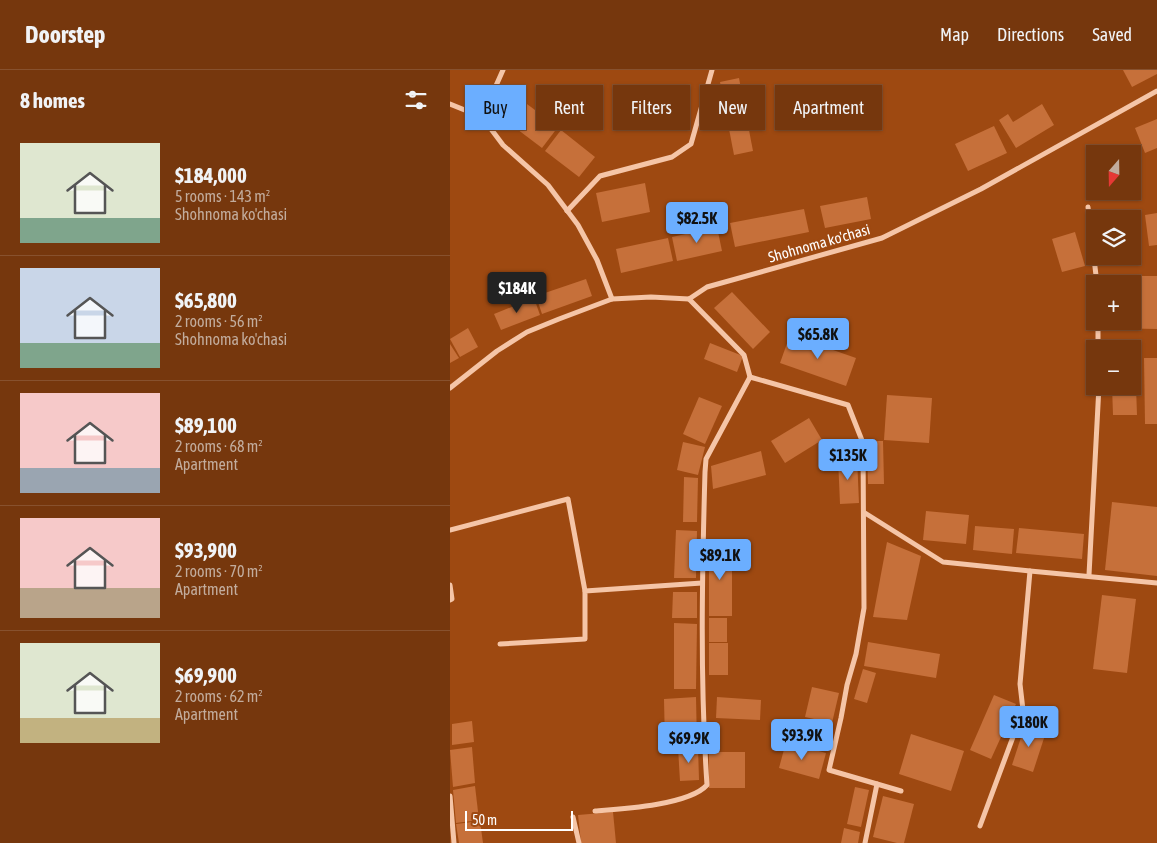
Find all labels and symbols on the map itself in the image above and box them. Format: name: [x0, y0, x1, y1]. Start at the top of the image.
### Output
north arrow: [1086, 145, 1141, 200]
pin: $82.5K: [656, 202, 738, 244]
street label: Shohnoma ko'chasi: [766, 220, 872, 266]
pin: $184K: [482, 272, 552, 314]
pin: $65.8K: [777, 318, 859, 360]
pin: $135K: [813, 438, 883, 481]
pin: $89.1K: [679, 538, 761, 581]
pin: $180K: [994, 706, 1064, 748]
pin: $93.9K: [761, 718, 843, 761]
pin: $69.9K: [648, 722, 730, 764]
scale bar: [465, 808, 572, 831]

